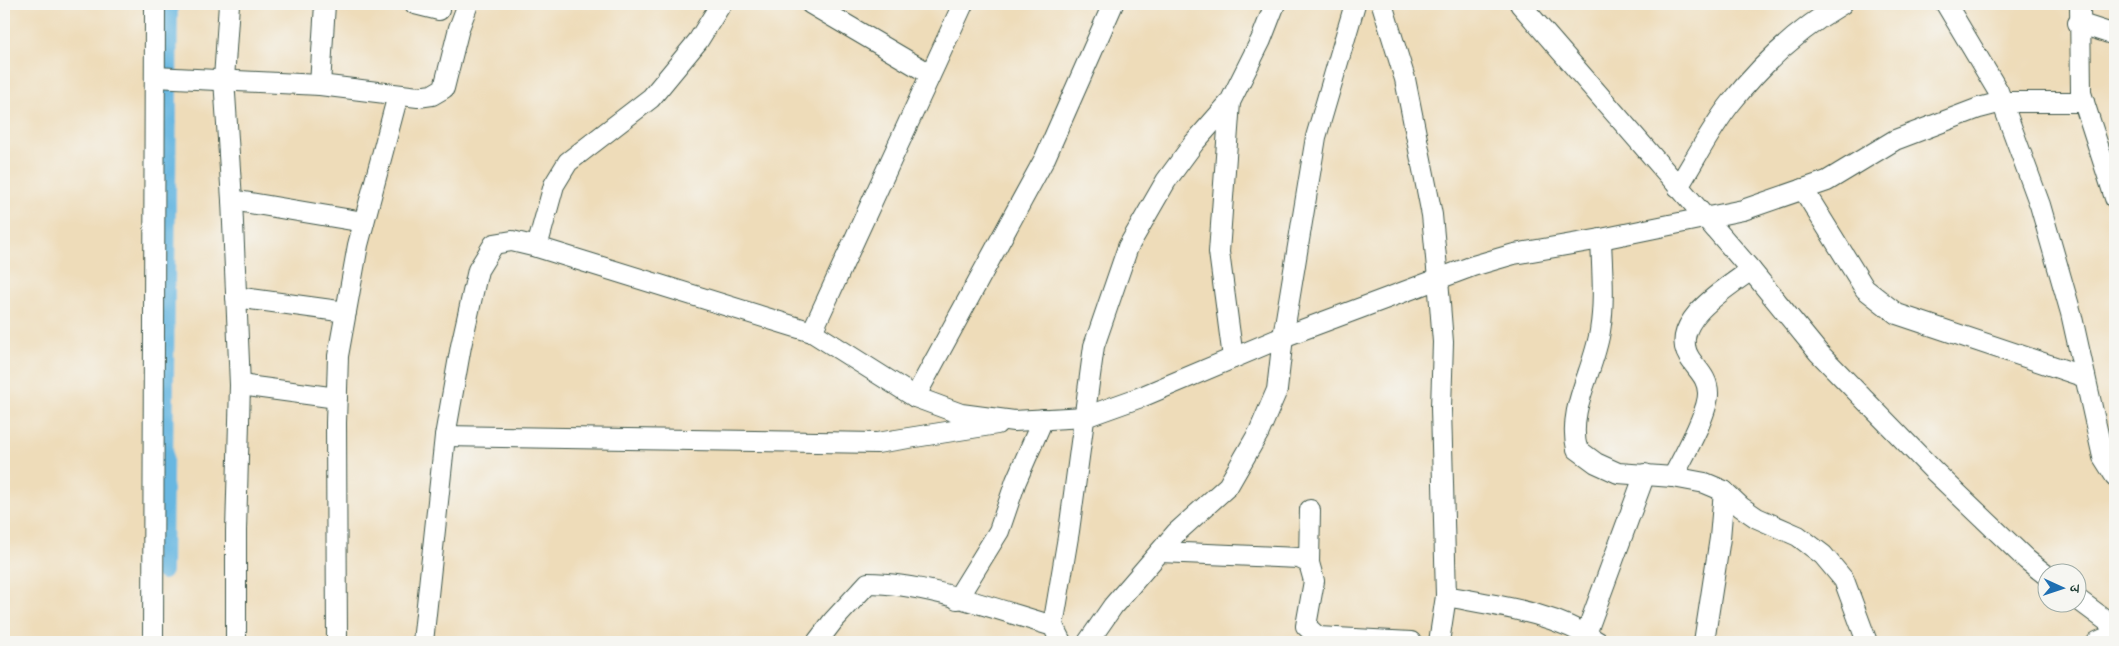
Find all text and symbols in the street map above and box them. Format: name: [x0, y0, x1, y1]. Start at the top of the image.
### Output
north arrow: [2036, 564, 2086, 614]
text: उ: [2066, 584, 2084, 594]

